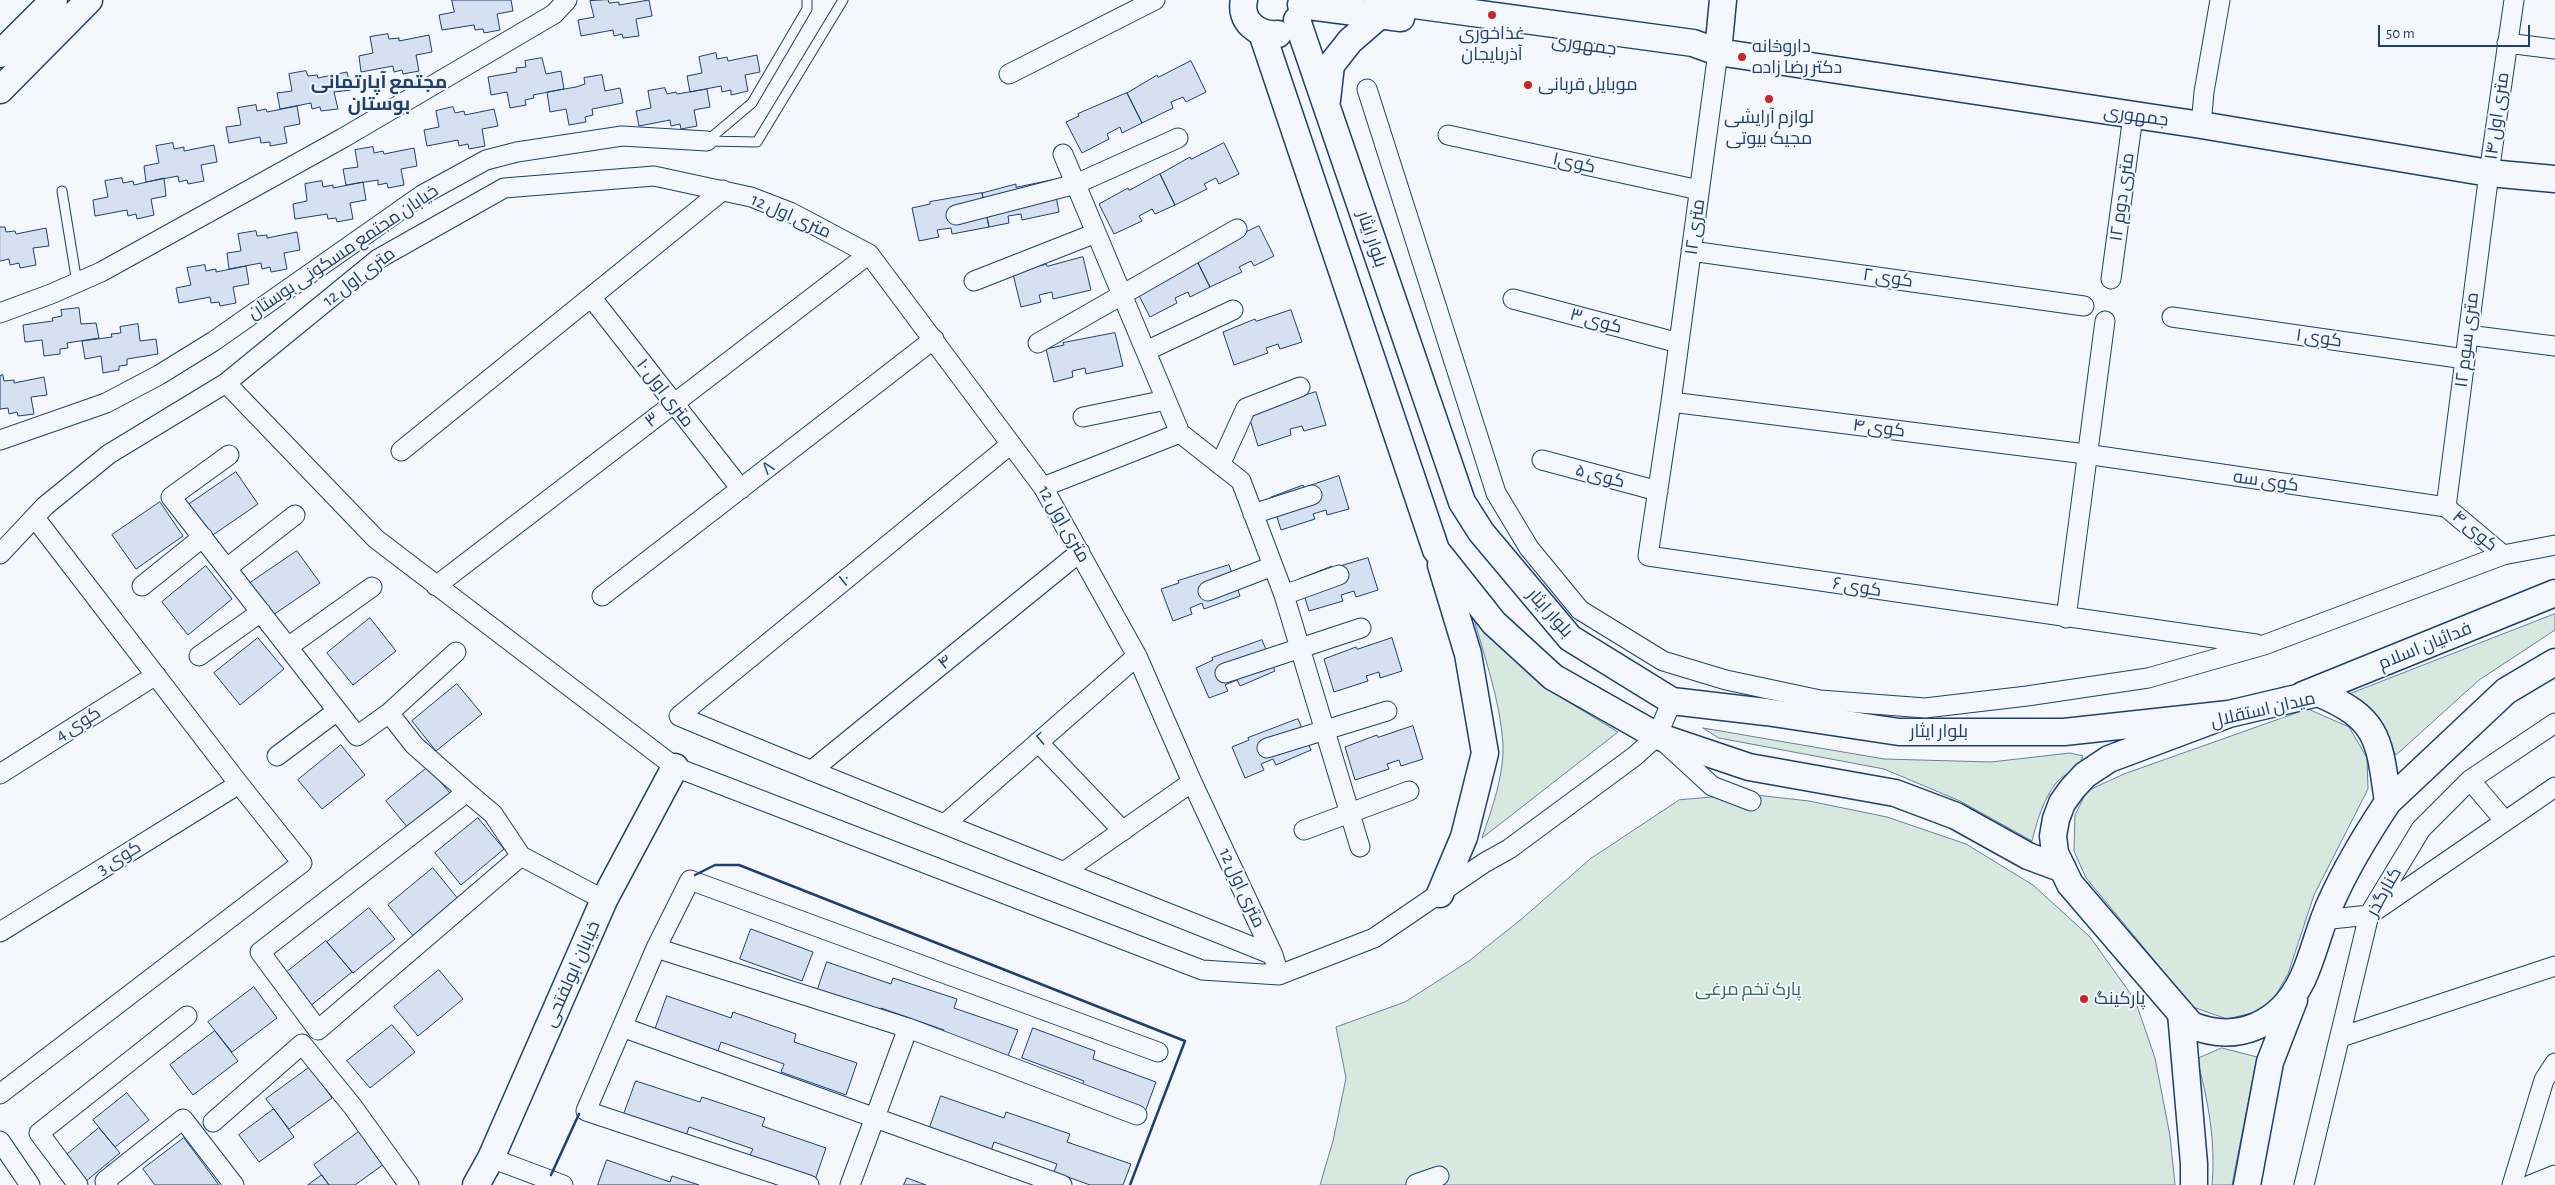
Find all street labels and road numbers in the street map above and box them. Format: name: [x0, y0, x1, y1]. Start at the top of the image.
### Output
street label: جمهوری: [1550, 30, 1618, 60]
street label: ۱۴ متری اول: [2480, 71, 2514, 161]
street label: جمهوری: [2102, 101, 2170, 131]
street label: کوی۱: [1551, 148, 1597, 178]
street label: ۱۲ متری دوم: [2105, 151, 2139, 243]
street label: خیابان مجتمع مسکونی بوستان: [243, 180, 443, 324]
street label: 12 متری اول: [748, 189, 834, 243]
street label: ۱۲ متری: [1680, 198, 1710, 256]
street label: بلوار ایثار: [1352, 208, 1392, 270]
street label: 12 متری اول: [318, 243, 400, 311]
street label: کوی ۲: [1862, 264, 1914, 292]
street label: ۱۲ متری سوم: [2450, 291, 2484, 389]
street label: کوی ۳: [1568, 304, 1624, 338]
street label: کوی ۱: [2295, 324, 2343, 352]
street label: ۱۰ متری اول: [632, 354, 698, 432]
street label: ۳: [641, 408, 663, 432]
street label: کوی ۴: [1852, 414, 1906, 442]
street label: ۸: [757, 456, 779, 480]
street label: کوی ۵: [1573, 459, 1627, 493]
street label: کوی سه: [2232, 466, 2300, 496]
street label: 12 متری اول: [1033, 482, 1095, 566]
street label: کوی ۴: [2448, 506, 2502, 556]
street label: ۱۰: [834, 568, 856, 592]
street label: کوی ۶: [1831, 572, 1883, 602]
street label: بلوار ایثار: [1522, 584, 1578, 642]
street label: فدائیان اسلام: [2375, 617, 2475, 675]
street label: ۴: [934, 650, 956, 674]
street label: میدان استقلال: [2209, 687, 2317, 733]
street label: کوی 4: [51, 702, 105, 746]
street label: بلوار ایثار: [1910, 721, 1968, 743]
street label: ۲: [1031, 728, 1053, 750]
street label: کوی 3: [93, 836, 145, 880]
street label: 12 متری اول: [1214, 845, 1270, 931]
street label: کنارگذر: [2362, 864, 2406, 920]
street label: خیابان ابولفتحی: [539, 917, 605, 1031]

